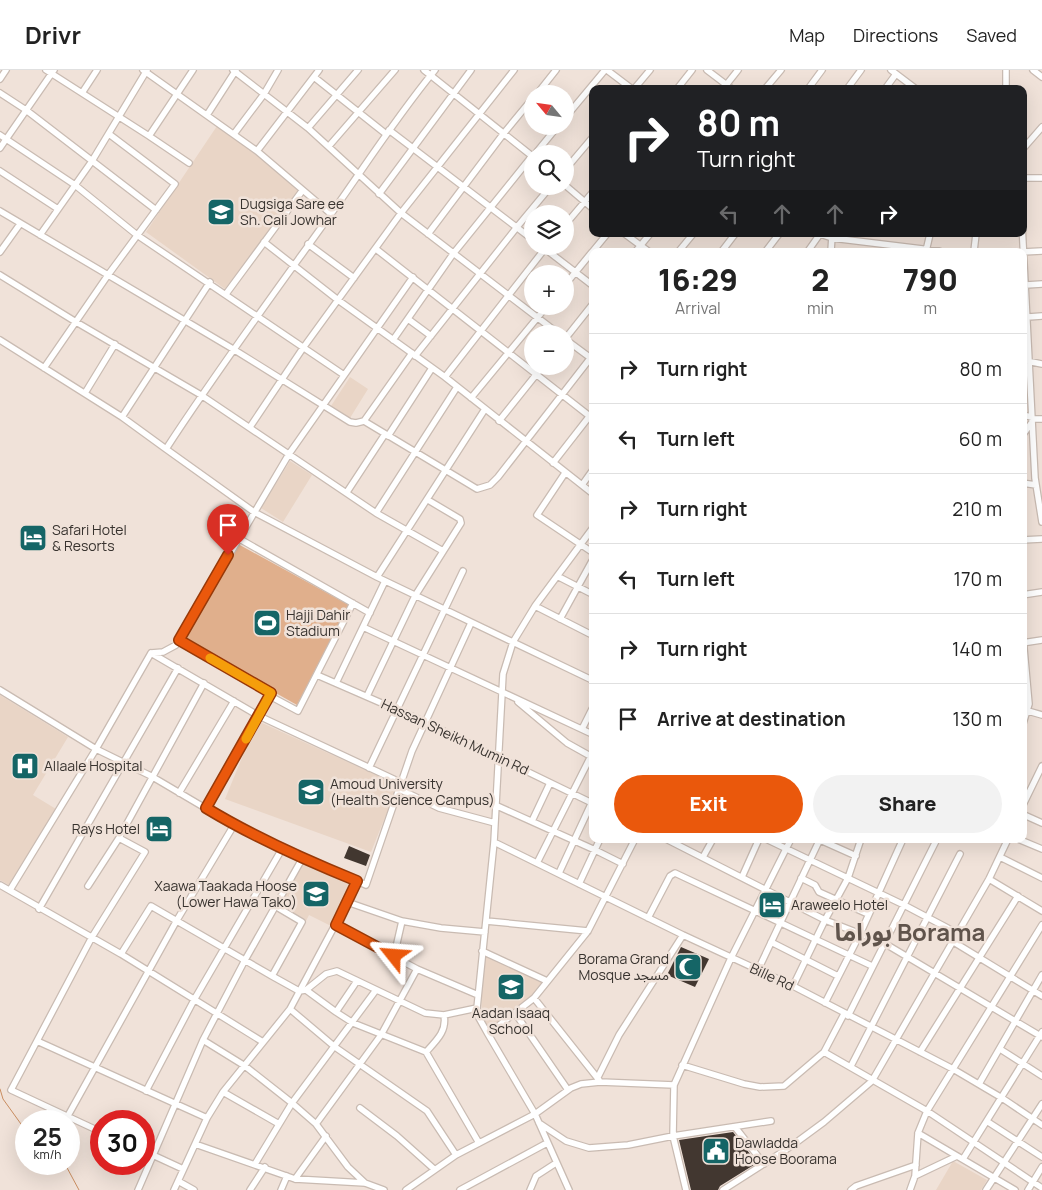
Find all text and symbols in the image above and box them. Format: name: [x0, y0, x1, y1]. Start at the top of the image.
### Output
text: Drivr: [25, 18, 81, 51]
text: Map: [789, 23, 825, 47]
text: Directions: [853, 23, 938, 47]
text: Saved: [966, 23, 1017, 47]
north arrow: [524, 85, 574, 135]
map controls: [524, 85, 574, 375]
text: 80 m: [697, 99, 780, 147]
icon: right: [614, 105, 679, 170]
text: Turn right: [697, 144, 795, 174]
button: search: [524, 145, 574, 195]
place label: Dugsiga Sare ee Sh. Cali Jowhar: [240, 194, 344, 229]
school or university icon: Dugsiga Sare ee Sh. Cali Jowhar: [206, 197, 236, 227]
icon: left: [715, 200, 743, 228]
icon: ahead: [768, 200, 796, 228]
icon: ahead: [821, 200, 849, 228]
icon: right: [874, 200, 902, 228]
button: layers: [524, 205, 574, 255]
text: 16:29: [658, 259, 738, 300]
text: 2: [811, 259, 829, 300]
text: 790: [903, 259, 958, 300]
button: +: [524, 265, 574, 315]
text: Arrival: [675, 297, 721, 319]
text: min: [807, 297, 834, 319]
text: m: [924, 297, 937, 319]
button: −: [524, 325, 574, 375]
icon: right: [614, 355, 642, 383]
text: Turn right: [657, 356, 747, 382]
text: 80 m: [959, 356, 1002, 382]
icon: left: [614, 425, 642, 453]
text: Turn left: [657, 426, 735, 452]
text: 60 m: [959, 426, 1002, 452]
icon: right: [614, 495, 642, 523]
text: Turn right: [657, 496, 747, 522]
text: 210 m: [952, 496, 1002, 522]
pin: [207, 504, 249, 555]
icon: arrive: [214, 511, 242, 539]
place label: Safari Hotel & Resorts: [52, 520, 127, 555]
hotel icon: Safari Hotel & Resorts: [18, 523, 48, 553]
icon: left: [614, 565, 642, 593]
text: Turn left: [657, 566, 735, 592]
text: 170 m: [954, 566, 1002, 592]
place label: Hajji Dahir Stadium: [286, 605, 350, 640]
sports icon: Hajji Dahir Stadium: [252, 608, 282, 638]
icon: right: [614, 635, 642, 663]
text: Turn right: [657, 636, 747, 662]
text: 140 m: [952, 636, 1002, 662]
street label: Hassan Sheikh Mumin Rd: [378, 694, 532, 779]
icon: arrive: [614, 705, 642, 733]
text: Arrive at destination: [657, 706, 846, 732]
text: 130 m: [953, 706, 1002, 732]
hospital icon: Allaale Hospital: [10, 751, 40, 781]
place label: Allaale Hospital: [44, 756, 143, 775]
place label: Amoud University (Health Science Campus): [330, 774, 495, 809]
button: Exit: [614, 775, 803, 833]
button: Share: [813, 775, 1002, 833]
school or university icon: Amoud University (Health Science Campus): [296, 777, 326, 807]
hotel icon: Rays Hotel: [144, 814, 174, 844]
place label: Rays Hotel: [72, 819, 140, 838]
place label: Xaawa Taakada Hoose (Lower Hawa Tako): [154, 876, 297, 911]
school or university icon: Xaawa Taakada Hoose (Lower Hawa Tako): [301, 879, 331, 909]
hotel icon: Araweelo Hotel: [757, 890, 787, 920]
place label: Araweelo Hotel: [791, 895, 888, 914]
district label: بوراما Borama: [835, 915, 985, 948]
position arrow: [367, 929, 419, 981]
place label: Borama Grand Mosque مسجد: [578, 949, 669, 984]
mosque icon: Borama Grand Mosque مسجد: [673, 952, 703, 982]
street label: Bille Rd: [747, 958, 797, 995]
school or university icon: Aadan Isaaq School: [496, 972, 526, 1002]
place label: Aadan Isaaq School: [472, 1003, 550, 1038]
speed limit sign: 30: [90, 1110, 155, 1175]
text: 25: [33, 1119, 62, 1154]
place label: Dawladda Hoose Boorama: [735, 1133, 837, 1168]
public building icon: Dawladda Hoose Boorama: [701, 1136, 731, 1166]
text: km/h: [34, 1146, 61, 1163]

